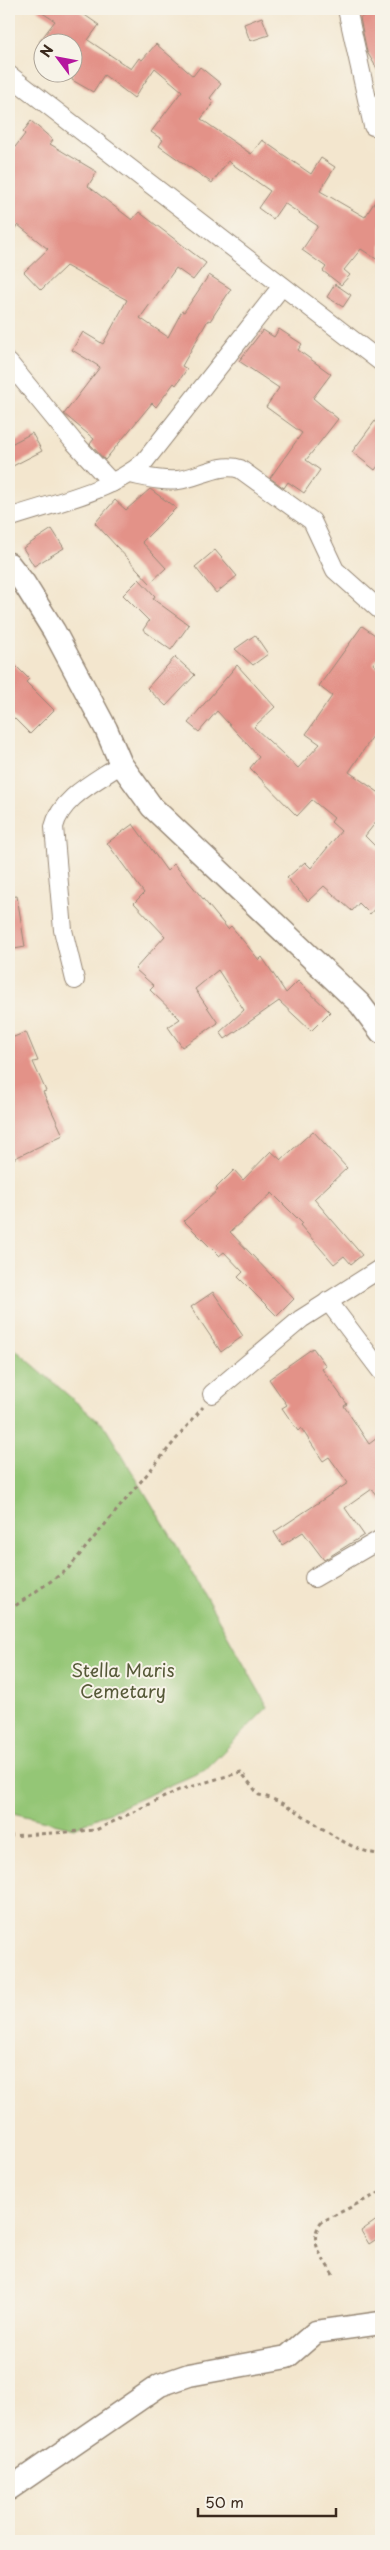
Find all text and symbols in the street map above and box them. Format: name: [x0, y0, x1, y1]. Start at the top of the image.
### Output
north arrow: [32, 32, 82, 82]
text: N: [35, 41, 58, 61]
park label: Stella Maris Cemetary: [71, 1656, 175, 1704]
scale bar: [198, 2485, 335, 2517]
text: 50 m: [205, 2490, 244, 2513]

